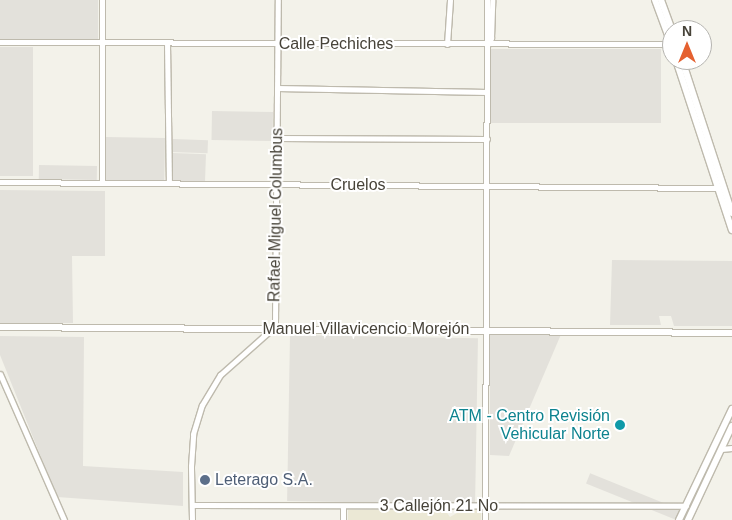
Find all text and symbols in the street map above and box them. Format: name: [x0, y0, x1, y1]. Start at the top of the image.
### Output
north arrow: [662, 20, 712, 70]
text: N: [682, 23, 692, 39]
street label: Calle Pechiches: [279, 34, 393, 54]
street label: Rafael Miguel Columbus: [265, 128, 287, 302]
street label: Cruelos: [330, 175, 386, 195]
street label: Manuel Villavicencio Morejón: [263, 319, 469, 339]
place label: ATM - Centro Revisión Vehicular Norte: [449, 406, 610, 444]
marker: ATM - Centro Revisión Vehicular Norte: [614, 419, 626, 431]
place label: Leterago S.A.: [215, 470, 313, 490]
marker: Leterago S.A.: [199, 474, 211, 486]
street label: 3 Callejón 21 No: [380, 496, 498, 516]

